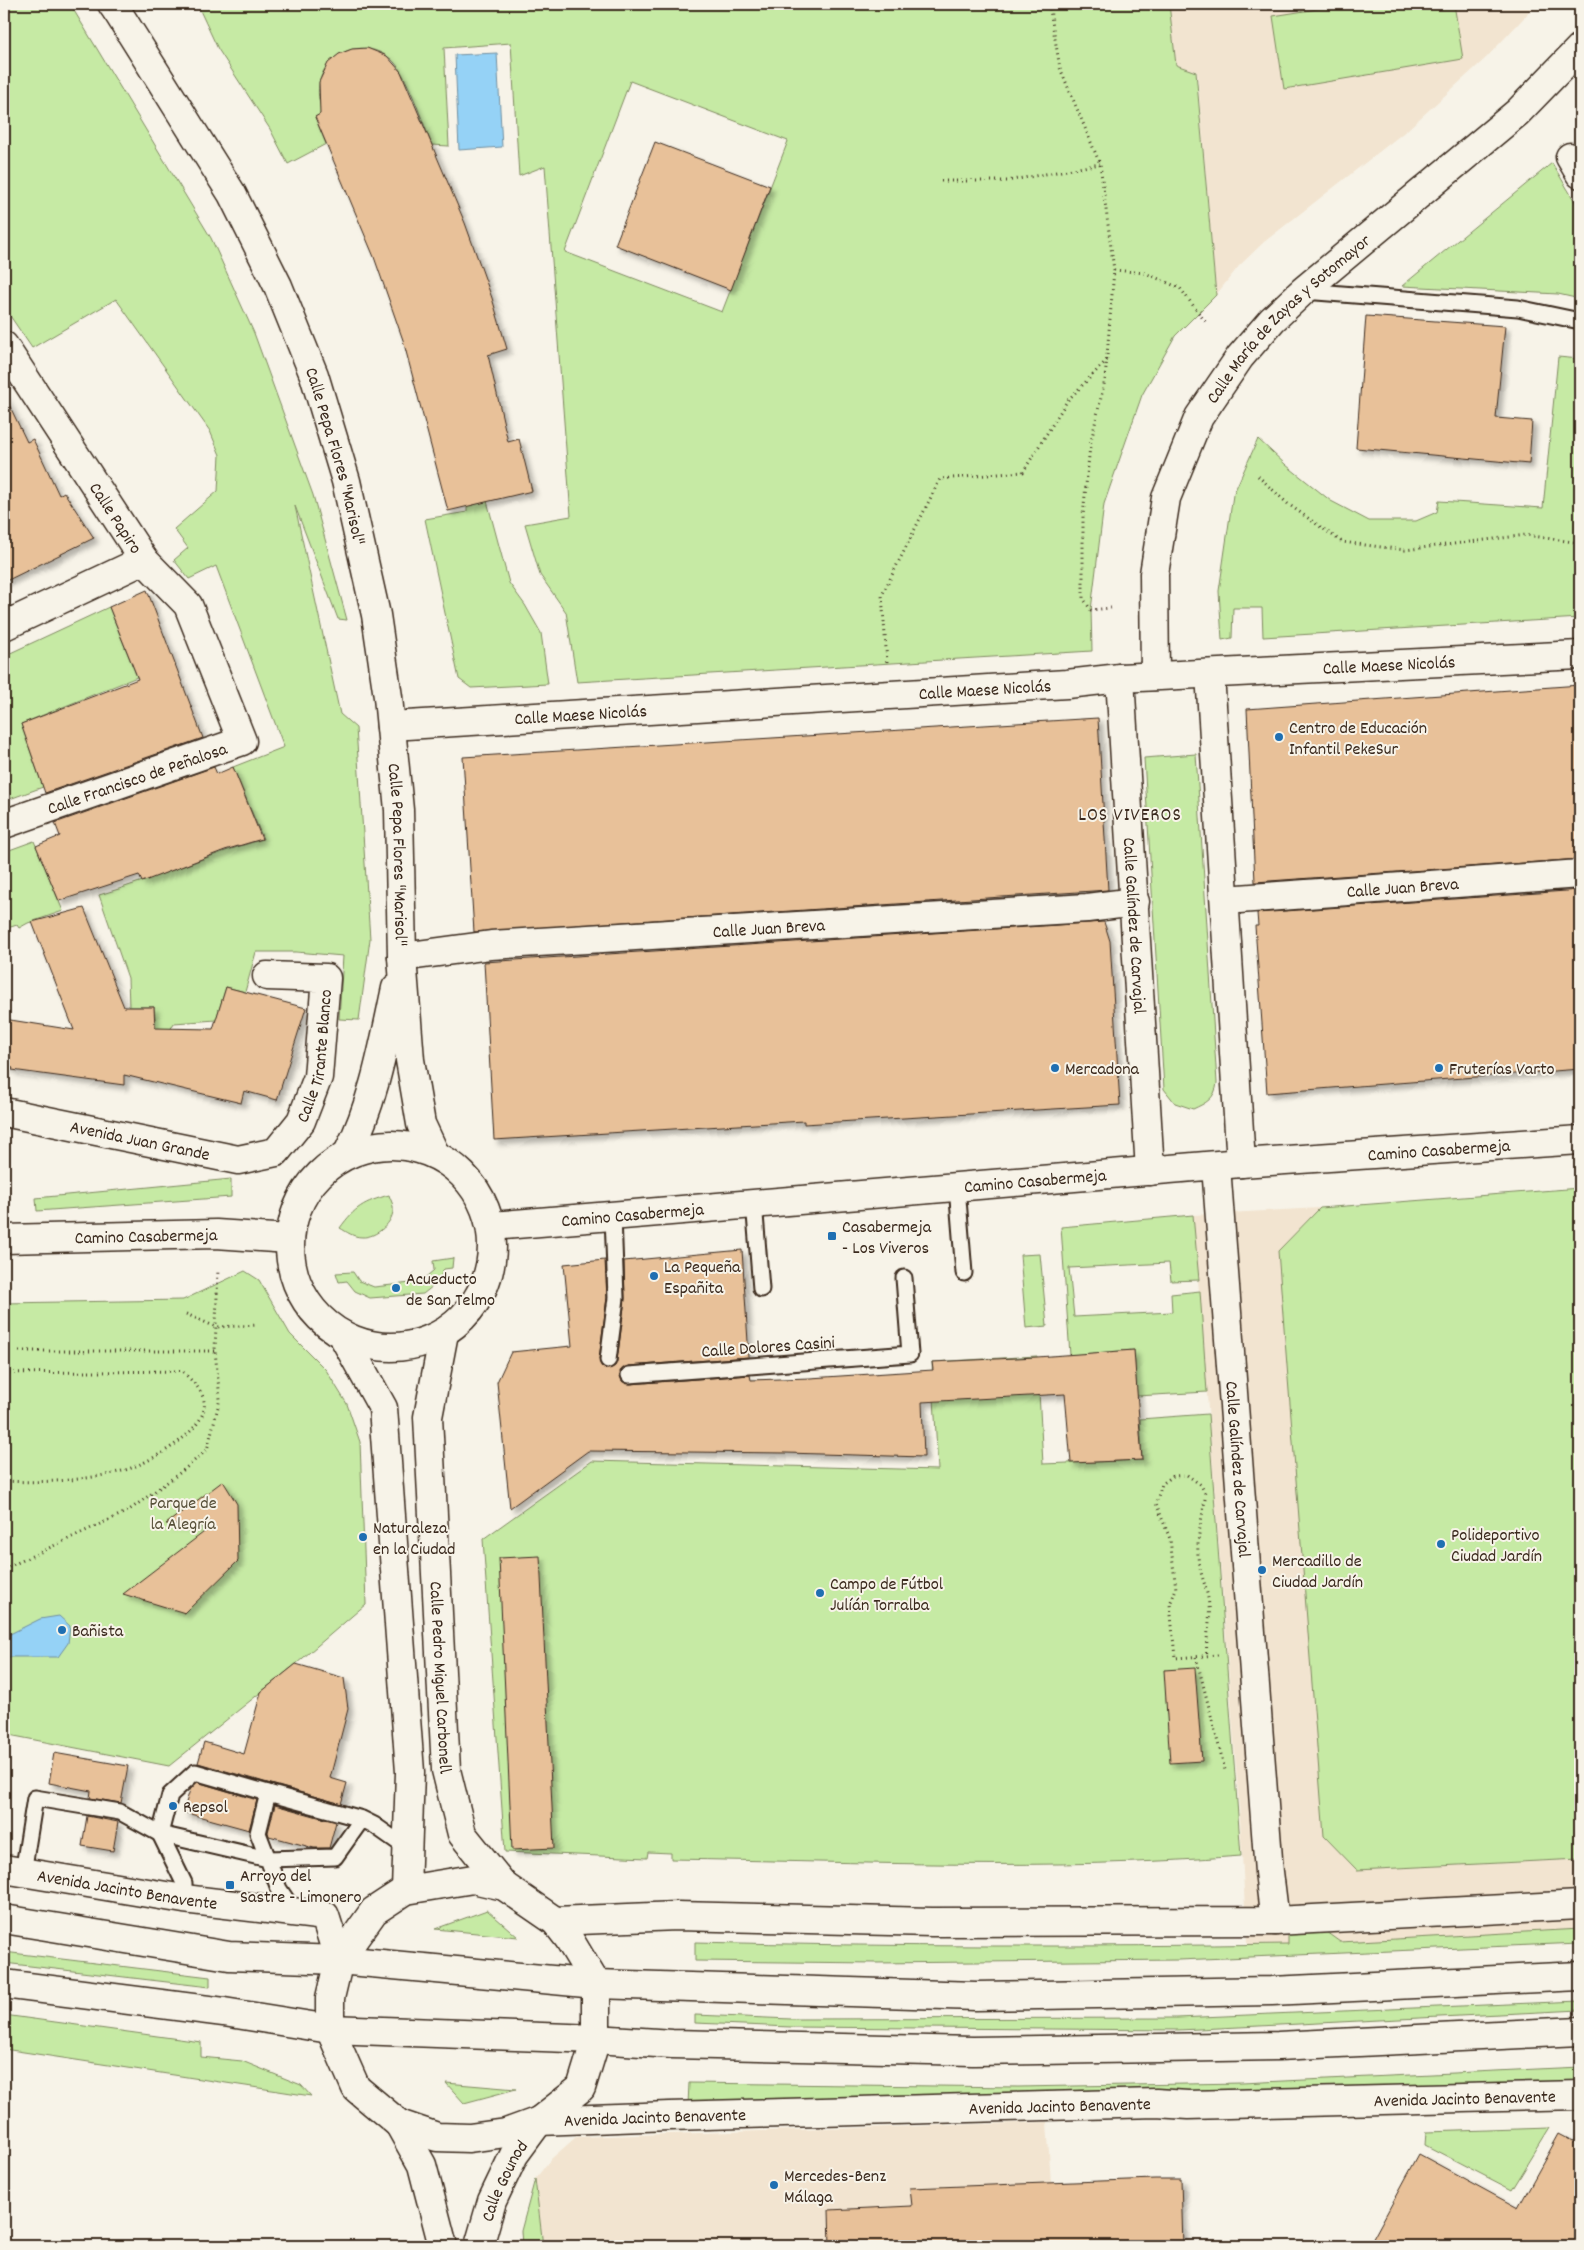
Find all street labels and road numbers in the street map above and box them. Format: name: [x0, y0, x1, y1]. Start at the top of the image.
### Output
street label: Calle María de Zayas y Sotomayor: [1202, 229, 1377, 410]
street label: Calle Pepa Flores "Marisol": [297, 364, 370, 548]
street label: Calle Papiro: [82, 478, 147, 560]
street label: Calle Maese Nicolás: [1322, 651, 1456, 683]
street label: Calle Maese Nicolás: [918, 675, 1052, 708]
street label: Calle Maese Nicolás: [514, 700, 648, 733]
street label: Calle Francisco de Peñalosa: [45, 738, 232, 823]
street label: Calle Pepa Flores "Marisol": [380, 762, 412, 947]
street label: Calle Galíndez de Carvajal: [1115, 837, 1150, 1015]
street label: Calle Juan Breva: [1346, 873, 1460, 906]
street label: Calle Juan Breva: [712, 914, 826, 946]
street label: Calle Tirante Blanco: [292, 988, 340, 1127]
street label: Avenida Juan Grande: [68, 1116, 212, 1169]
street label: Camino Casabermeja: [1367, 1135, 1512, 1169]
street label: Camino Casabermeja: [963, 1164, 1108, 1201]
street label: Camino Casabermeja: [561, 1198, 705, 1235]
street label: Camino Casabermeja: [74, 1224, 218, 1252]
street label: Calle Dolores Casini: [701, 1331, 836, 1366]
street label: Calle Galíndez de Carvajal: [1217, 1380, 1255, 1559]
street label: Calle Pedro Miguel Carbonell: [421, 1581, 457, 1777]
street label: Avenida Jacinto Benavente: [35, 1865, 219, 1918]
street label: Avenida Jacinto Benavente: [1373, 2086, 1556, 2115]
street label: Avenida Jacinto Benavente: [968, 2093, 1151, 2123]
street label: Avenida Jacinto Benavente: [563, 2104, 746, 2135]
street label: Calle Gounod: [477, 2136, 536, 2225]

